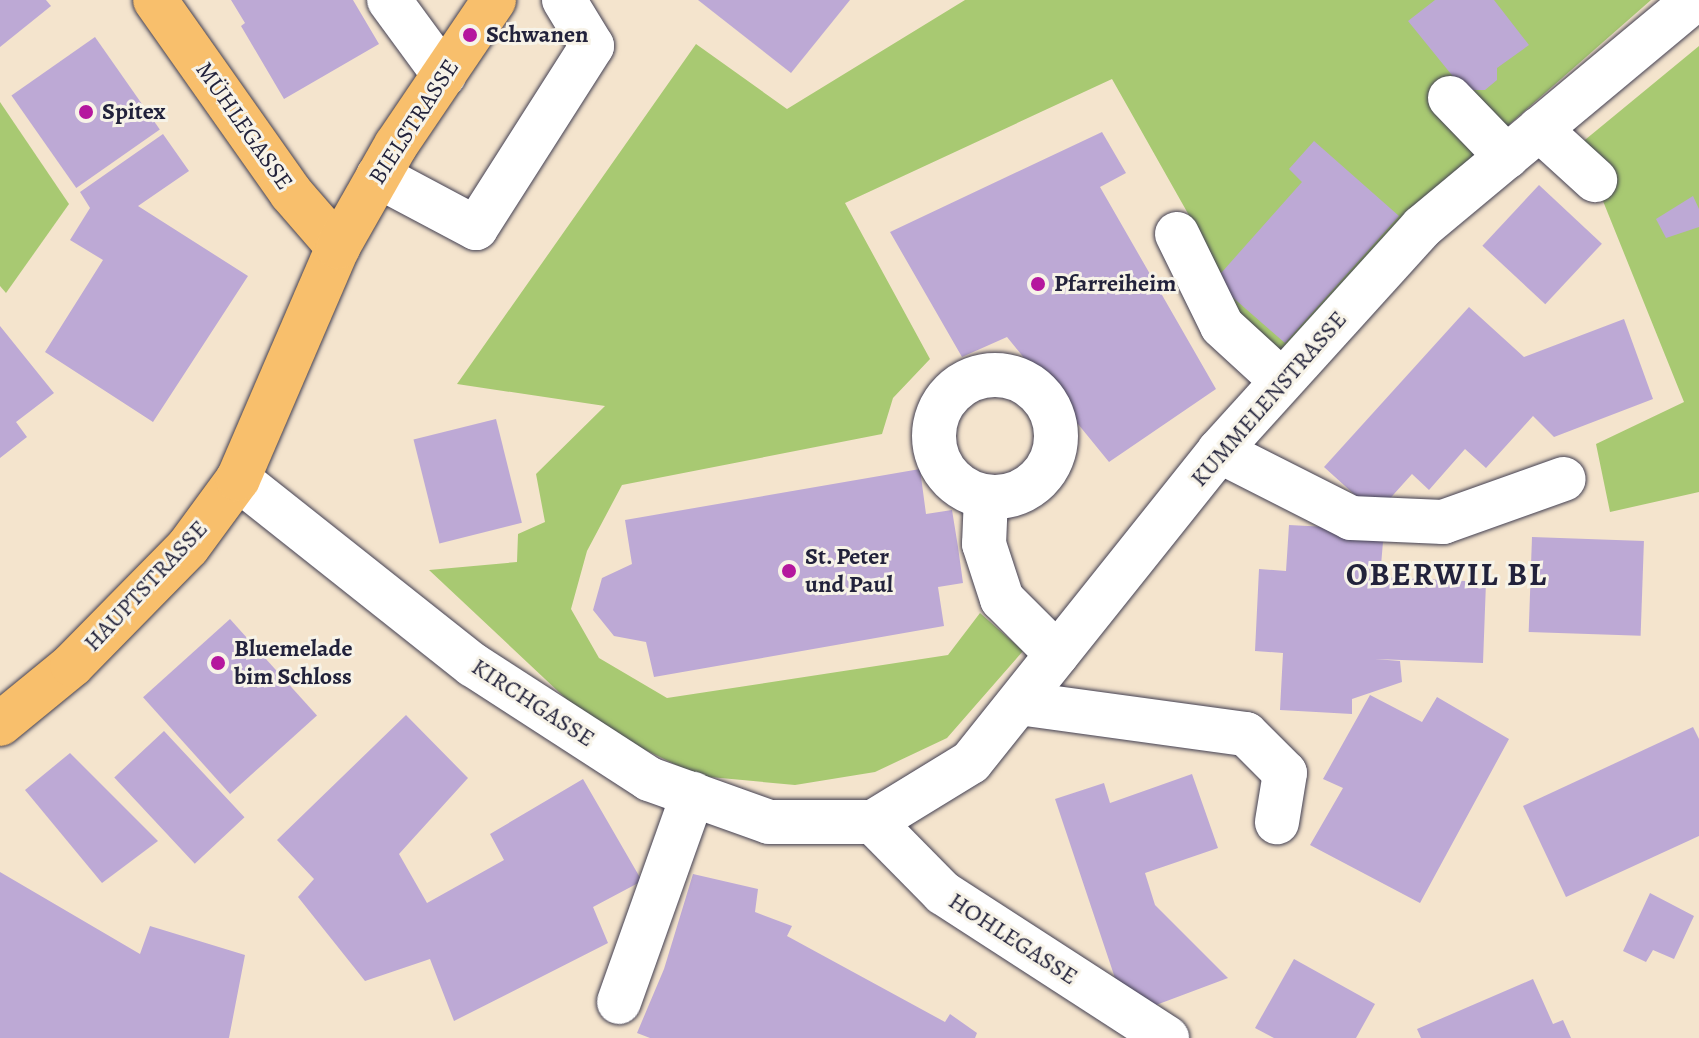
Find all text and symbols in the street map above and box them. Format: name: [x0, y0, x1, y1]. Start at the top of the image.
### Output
place label: Schwanen: [486, 21, 588, 49]
marker: Schwanen: [461, 26, 479, 44]
street label: BIELSTRASSE: [363, 54, 465, 190]
street label: MÜHLEGASSE: [189, 56, 299, 196]
place label: Spitex: [102, 98, 166, 126]
marker: Spitex: [77, 103, 95, 121]
place label: Pfarreiheim: [1054, 270, 1176, 298]
marker: Pfarreiheim: [1029, 275, 1047, 293]
street label: KUMMELENSTRASSE: [1185, 305, 1353, 493]
street label: HAUPTSTRASSE: [78, 515, 214, 657]
place label: St. Peter und Paul: [805, 543, 893, 599]
district label: OBERWIL BL: [1346, 555, 1548, 593]
marker: St. Peter und Paul: [780, 562, 798, 580]
place label: Bluemelade bim Schloss: [234, 635, 353, 691]
street label: KIRCHGASSE: [466, 653, 600, 753]
marker: Bluemelade bim Schloss: [209, 654, 227, 672]
street label: HOHLEGASSE: [943, 887, 1083, 991]

